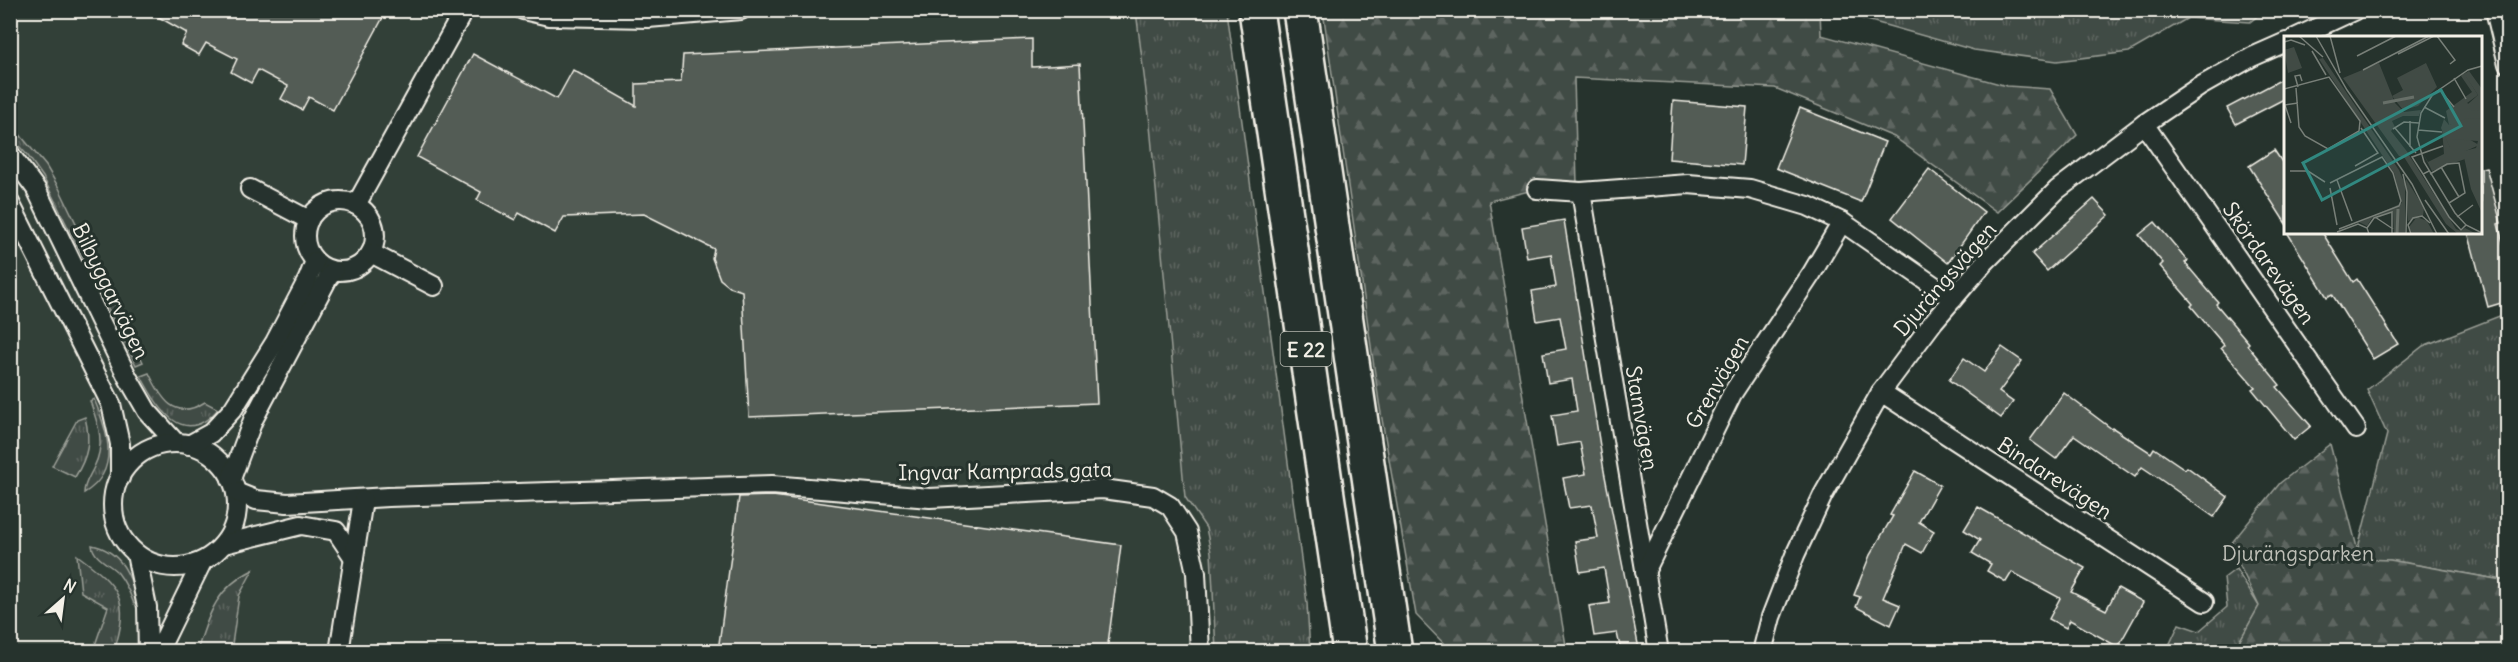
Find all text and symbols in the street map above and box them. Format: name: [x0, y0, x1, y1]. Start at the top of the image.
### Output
inset map: [2284, 36, 2482, 234]
street label: Skördarevägen: [2217, 197, 2321, 329]
street label: Djurängsvägen: [1888, 216, 2002, 342]
street label: Bilbyggarvägen: [66, 219, 156, 363]
street label: Grenvägen: [1679, 330, 1755, 434]
road number: E 22: [1280, 332, 1332, 366]
street label: Stamvägen: [1620, 364, 1664, 472]
street label: Bindarevägen: [1993, 431, 2117, 525]
street label: Ingvar Kamprads gata: [898, 456, 1112, 486]
park label: Djurängsparken: [2222, 540, 2374, 567]
north arrow: [33, 569, 93, 629]
text: N: [60, 574, 80, 597]

